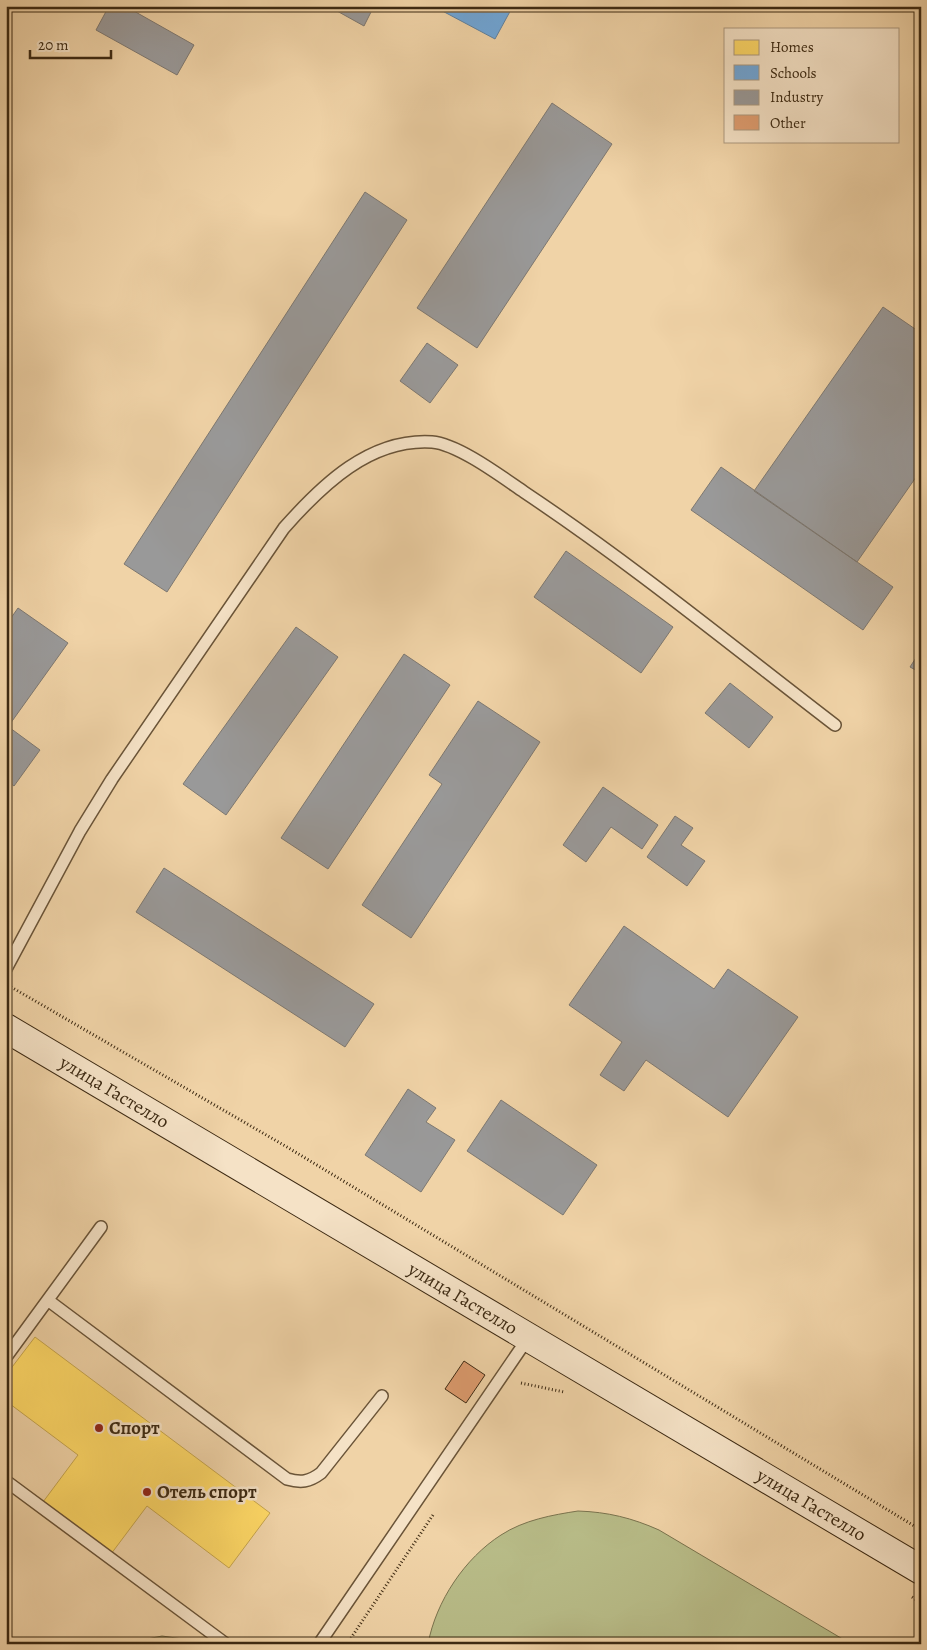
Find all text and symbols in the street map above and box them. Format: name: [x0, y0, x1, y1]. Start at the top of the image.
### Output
scale bar: [30, 28, 111, 60]
legend: [724, 28, 900, 142]
text: 20 m: [38, 35, 69, 55]
text: Homes: [770, 37, 814, 57]
text: Schools: [770, 63, 817, 83]
text: Industry: [770, 87, 824, 107]
text: Other: [770, 113, 806, 133]
street label: улица Гастелло: [54, 1049, 174, 1135]
street label: улица Гастелло: [402, 1256, 522, 1341]
place label: Спорт: [109, 1415, 160, 1441]
marker: Спорт: [93, 1422, 105, 1434]
street label: улица Гастелло: [751, 1462, 871, 1548]
place label: Отель спорт: [157, 1479, 257, 1505]
marker: Отель спорт: [141, 1486, 153, 1498]

